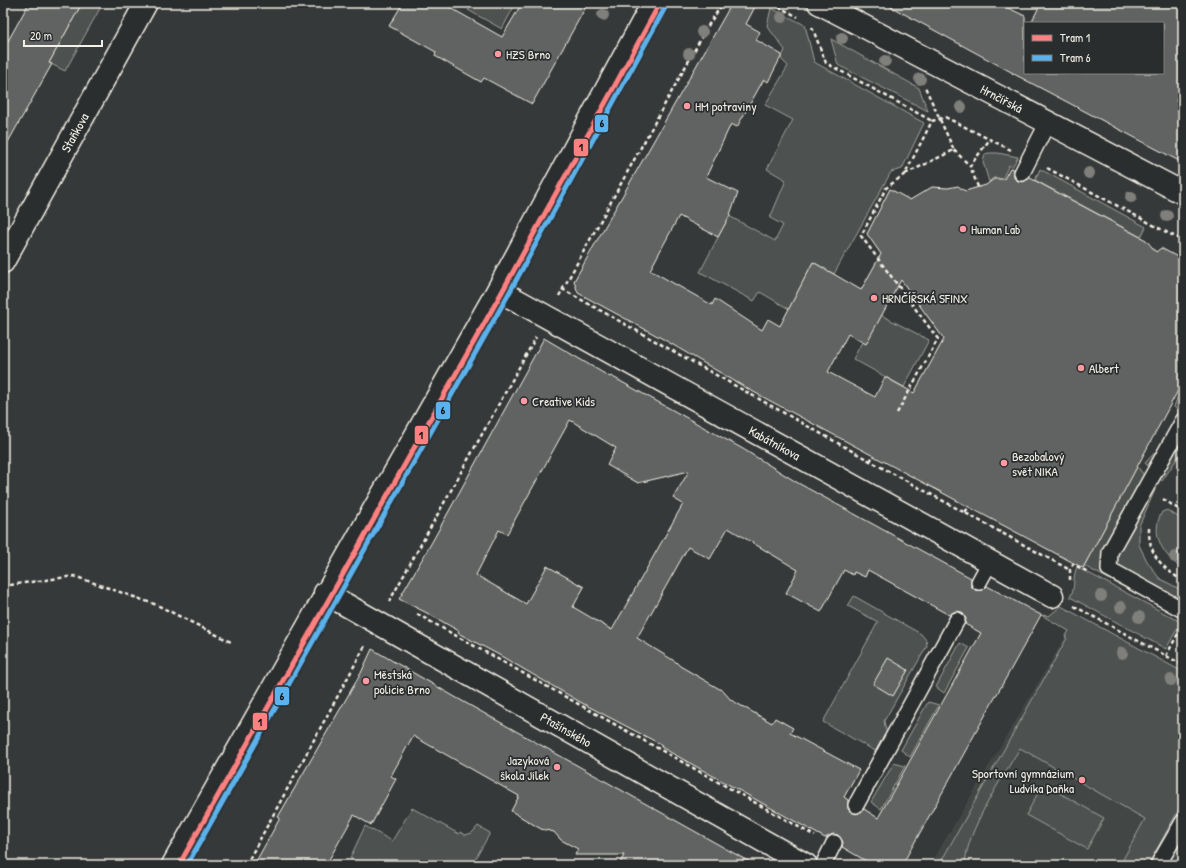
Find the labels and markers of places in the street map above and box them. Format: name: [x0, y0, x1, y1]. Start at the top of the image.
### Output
place label: HZS Brno: [506, 45, 550, 63]
marker: HZS Brno: [493, 49, 503, 59]
place label: HM potraviny: [695, 97, 757, 115]
marker: HM potraviny: [682, 101, 692, 111]
place label: Human Lab: [971, 220, 1020, 238]
marker: Human Lab: [958, 224, 968, 234]
place label: HRNČÍŘSKÁ SFINX: [882, 289, 968, 307]
marker: HRNČÍŘSKÁ SFINX: [869, 293, 879, 303]
place label: Albert: [1089, 359, 1119, 377]
marker: Albert: [1076, 363, 1086, 373]
place label: Creative Kids: [532, 392, 595, 410]
marker: Creative Kids: [519, 396, 529, 406]
place label: Bezobalový svět NIKA: [1012, 447, 1065, 480]
marker: Bezobalový svět NIKA: [999, 458, 1009, 468]
place label: Městská policie Brno: [374, 665, 430, 698]
marker: Městská policie Brno: [361, 676, 371, 686]
place label: Jazyková škola Jílek: [500, 751, 550, 784]
marker: Jazyková škola Jílek: [552, 762, 562, 772]
place label: Sportovní gymnázium Ludvíka Daňka: [972, 764, 1074, 797]
marker: Sportovní gymnázium Ludvíka Daňka: [1077, 775, 1087, 785]

